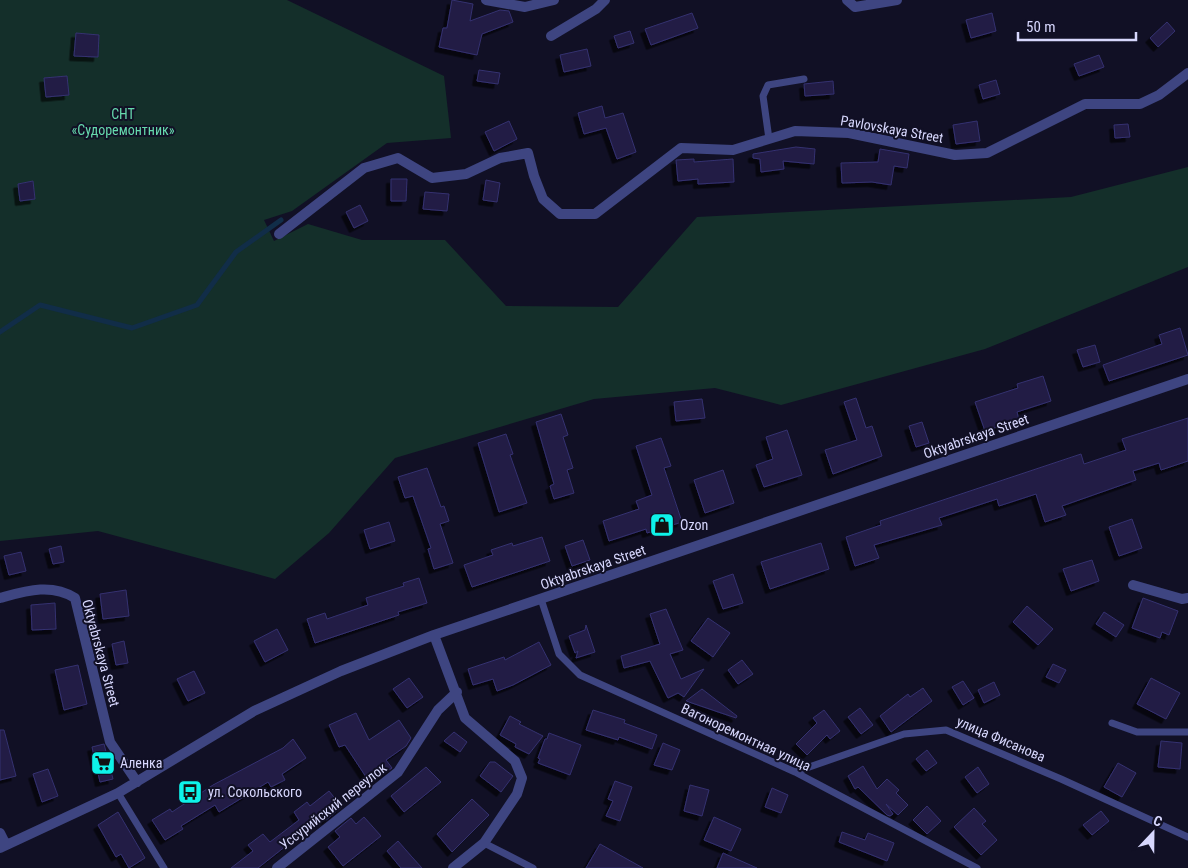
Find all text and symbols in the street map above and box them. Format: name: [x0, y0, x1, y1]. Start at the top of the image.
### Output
scale bar: [1018, 10, 1136, 42]
text: 50 m: [1026, 18, 1056, 36]
park label: СНТ «Судоремонтник»: [71, 106, 175, 138]
street label: Pavlovskaya Street: [839, 112, 945, 146]
street label: Oktyabrskaya Street: [921, 410, 1031, 462]
shop icon: Ozon: [649, 512, 675, 538]
place label: Ozon: [680, 517, 708, 533]
street label: Oktyabrskaya Street: [538, 541, 648, 593]
street label: Oktyabrskaya Street: [79, 598, 123, 708]
street label: Вагоноремонтная улица: [679, 700, 813, 774]
street label: улица Фисанова: [954, 713, 1048, 765]
supermarket icon: Аленка: [90, 750, 116, 776]
place label: Аленка: [120, 755, 162, 771]
street label: Уссурийский переулок: [276, 759, 390, 853]
bus stop icon: ул. Сокольского: [177, 779, 203, 805]
place label: ул. Сокольского: [208, 784, 302, 800]
north arrow: [1128, 808, 1178, 858]
text: С: [1151, 812, 1165, 830]

